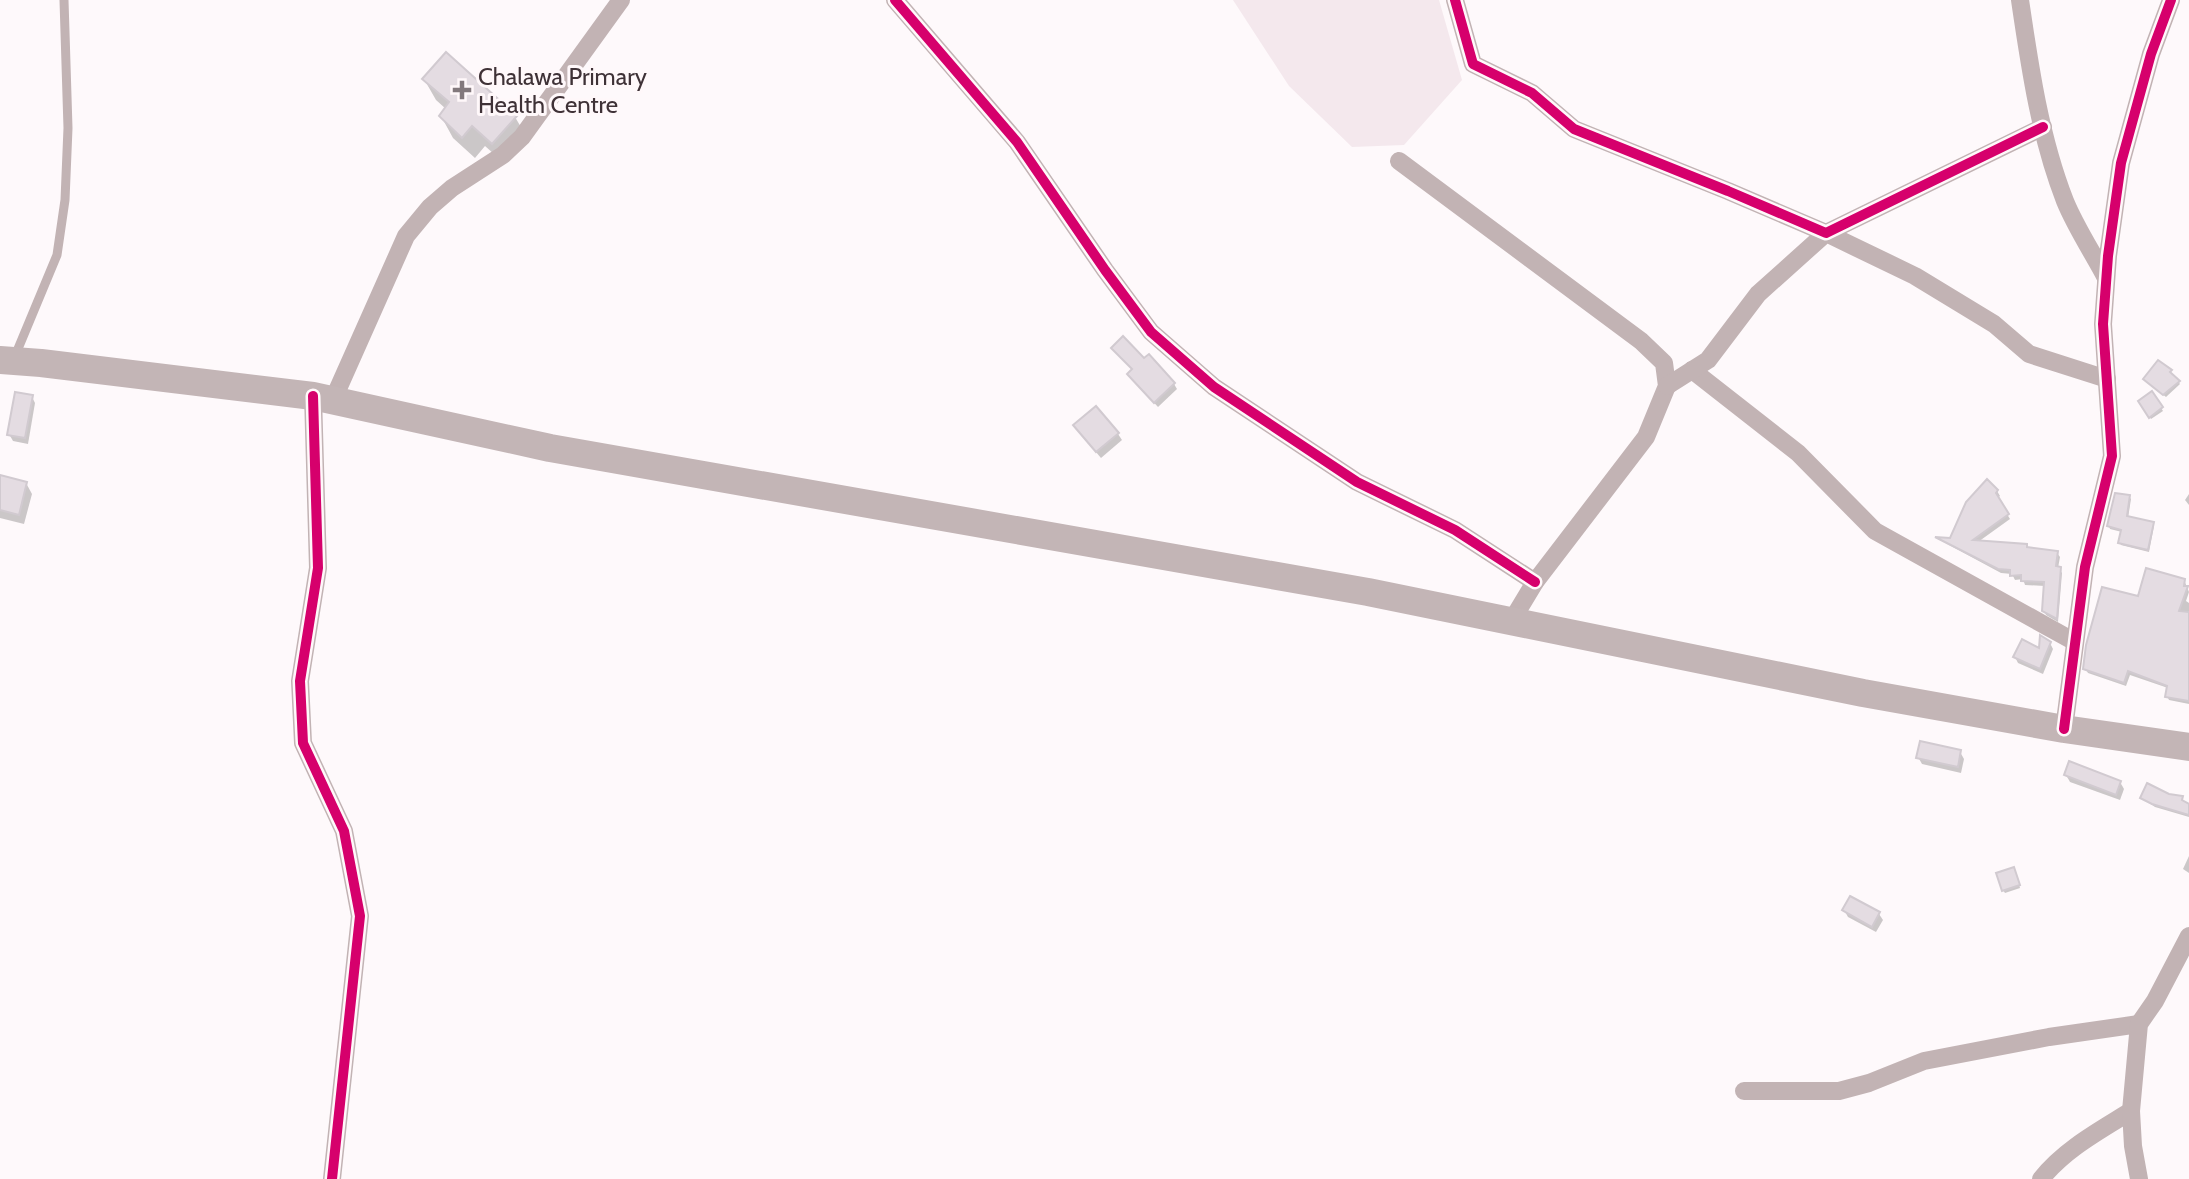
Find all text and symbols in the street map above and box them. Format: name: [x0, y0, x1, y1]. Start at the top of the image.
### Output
place label: Chalawa Primary Health Centre: [478, 62, 647, 119]
marker: Chalawa Primary Health Centre: [452, 80, 472, 100]

